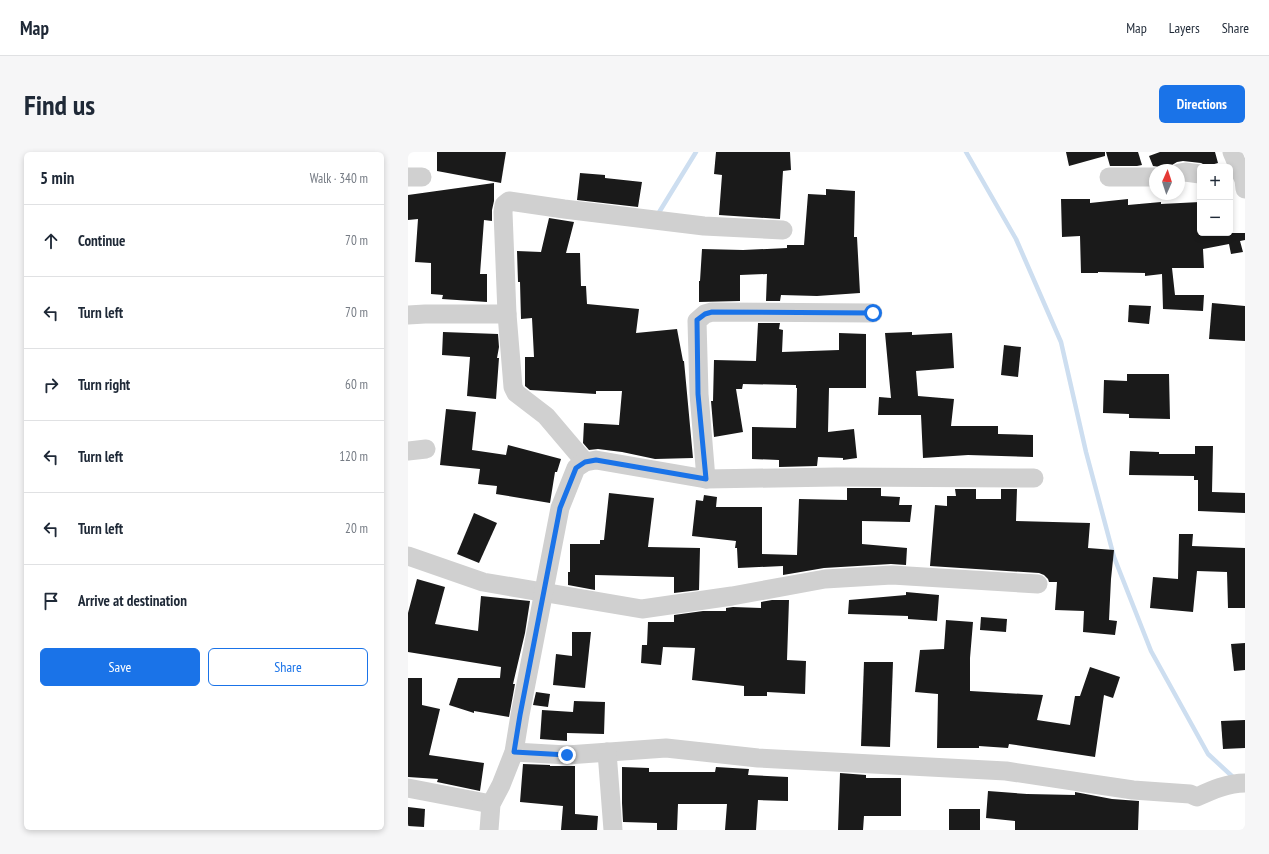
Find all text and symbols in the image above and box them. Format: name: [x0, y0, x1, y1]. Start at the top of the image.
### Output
text: Map: [20, 16, 49, 40]
text: Map: [1126, 19, 1147, 37]
text: Layers: [1169, 19, 1200, 37]
text: Share: [1222, 19, 1249, 37]
button: Directions: [1159, 85, 1245, 123]
text: Find us: [24, 86, 95, 123]
north arrow: [1149, 164, 1185, 200]
map controls: [1197, 164, 1233, 236]
button: +: [1197, 164, 1233, 200]
text: 5 min: [40, 167, 74, 189]
text: Walk · 340 m: [310, 170, 368, 187]
button: −: [1197, 200, 1233, 236]
icon: ahead: [40, 230, 62, 252]
text: Continue: [78, 231, 125, 250]
text: 70 m: [345, 232, 368, 249]
icon: left: [40, 302, 62, 324]
text: Turn left: [78, 303, 123, 322]
text: 70 m: [345, 304, 368, 321]
route start: [864, 304, 882, 322]
icon: right: [40, 374, 62, 396]
text: Turn right: [78, 375, 130, 394]
text: 60 m: [345, 376, 368, 393]
icon: left: [40, 446, 62, 468]
text: Turn left: [78, 447, 123, 466]
text: 120 m: [339, 448, 368, 465]
icon: left: [40, 518, 62, 540]
text: Turn left: [78, 519, 123, 538]
text: 20 m: [345, 520, 368, 537]
icon: arrive: [40, 590, 62, 612]
text: Arrive at destination: [78, 591, 187, 610]
button: Save: [40, 648, 200, 686]
button: Share: [208, 648, 368, 686]
route end: [558, 746, 576, 764]

